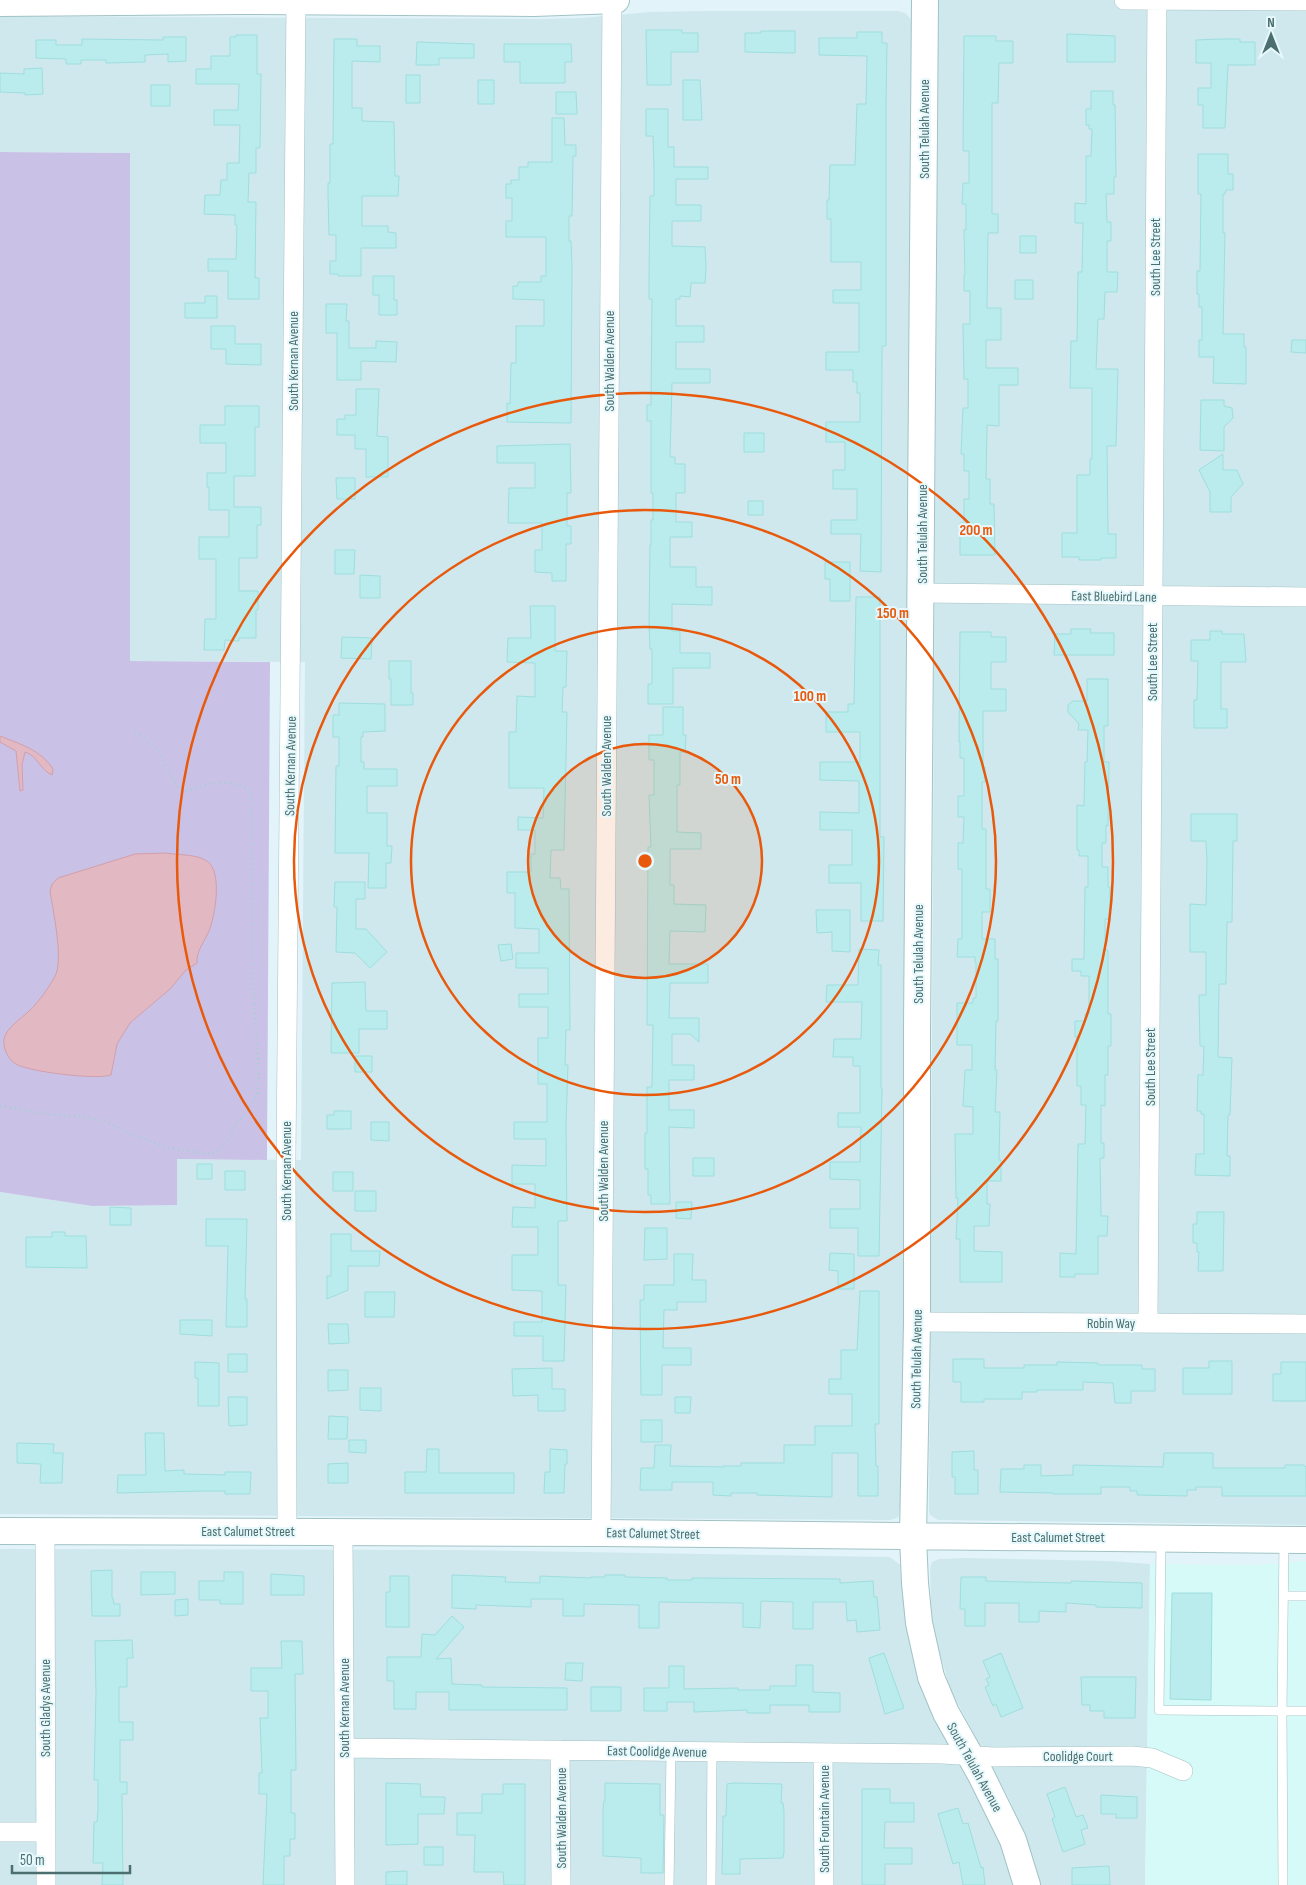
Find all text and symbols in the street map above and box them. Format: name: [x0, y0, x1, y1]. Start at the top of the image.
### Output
north arrow: [1246, 10, 1296, 60]
text: N: [1267, 14, 1275, 31]
street label: South Telulah Avenue: [916, 79, 933, 179]
street label: South Lee Street: [1147, 218, 1164, 296]
street label: South Kernan Avenue: [285, 311, 302, 411]
street label: South Walden Avenue: [601, 311, 618, 411]
street label: South Telulah Avenue: [914, 484, 931, 584]
text: 200 m: [959, 521, 993, 540]
street label: East Bluebird Lane: [1071, 587, 1157, 606]
text: 150 m: [877, 604, 909, 623]
street label: South Lee Street: [1144, 623, 1161, 701]
text: 100 m: [794, 687, 826, 706]
street label: South Kernan Avenue: [281, 716, 300, 816]
street label: South Walden Avenue: [598, 716, 615, 816]
text: 50 m: [715, 770, 741, 789]
centre of rings: [636, 852, 654, 870]
street label: South Telulah Avenue: [910, 904, 927, 1004]
street label: South Lee Street: [1142, 1028, 1159, 1106]
street label: South Kernan Avenue: [278, 1121, 295, 1221]
street label: South Walden Avenue: [595, 1121, 612, 1221]
street label: South Telulah Avenue: [907, 1309, 926, 1409]
street label: Robin Way: [1087, 1315, 1136, 1332]
street label: East Calumet Street: [201, 1523, 295, 1540]
street label: East Calumet Street: [606, 1524, 700, 1543]
street label: East Calumet Street: [1011, 1529, 1105, 1546]
street label: South Kernan Avenue: [336, 1658, 353, 1758]
street label: South Gladys Avenue: [37, 1659, 54, 1757]
street label: South Telulah Avenue: [943, 1720, 1006, 1815]
street label: East Coolidge Avenue: [607, 1742, 707, 1761]
street label: Coolidge Court: [1043, 1748, 1113, 1765]
street label: South Fountain Avenue: [816, 1765, 833, 1873]
street label: South Walden Avenue: [553, 1768, 570, 1868]
scale bar: [12, 1842, 130, 1874]
text: 50 m: [20, 1851, 45, 1870]

